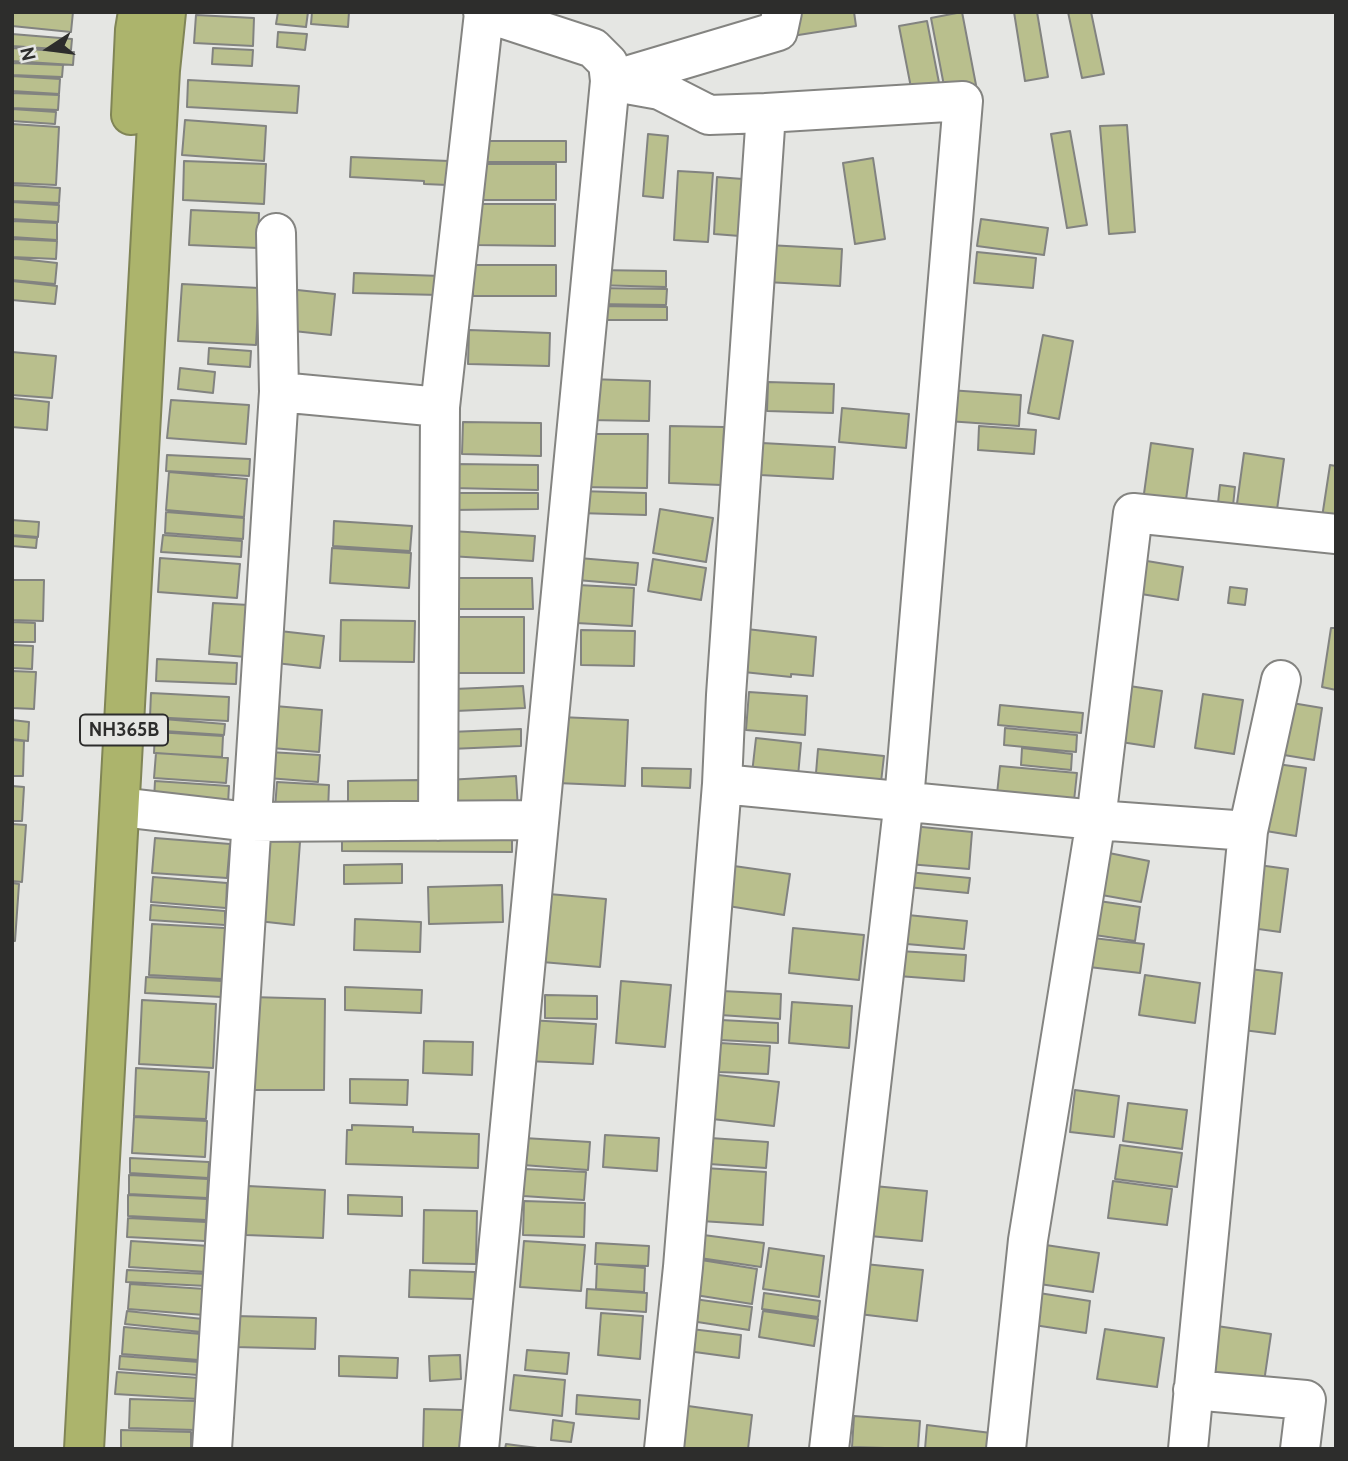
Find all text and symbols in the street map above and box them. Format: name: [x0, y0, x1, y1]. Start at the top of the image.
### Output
north arrow: [14, 14, 84, 84]
text: N: [15, 45, 41, 63]
road number: NH365B: [80, 715, 168, 746]

